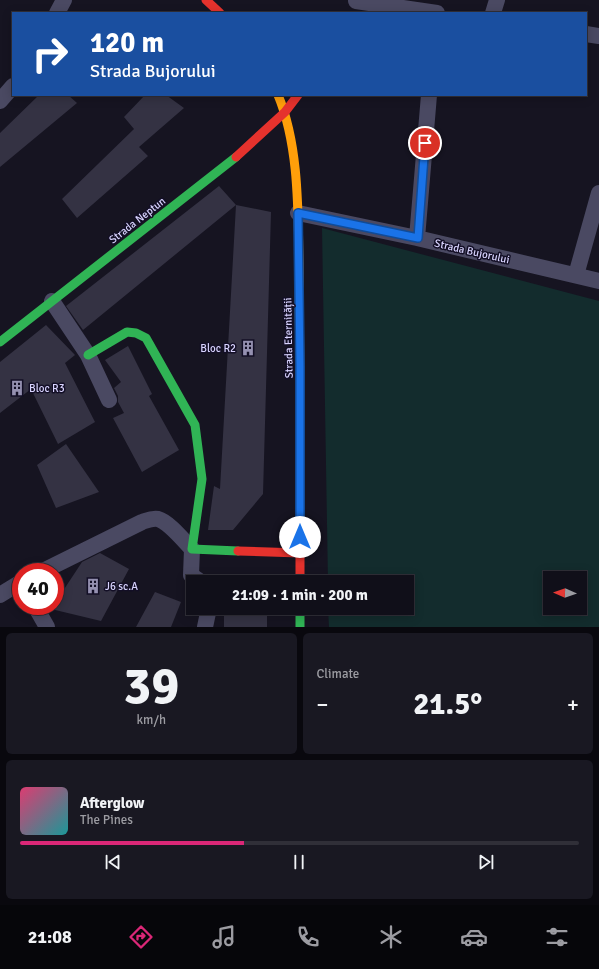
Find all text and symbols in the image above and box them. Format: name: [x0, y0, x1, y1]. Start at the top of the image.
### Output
text: 120 m: [90, 26, 164, 60]
icon: right: [24, 28, 76, 80]
text: Strada Bujorului: [90, 60, 216, 82]
pin: [408, 126, 442, 160]
icon: arrive: [414, 132, 436, 154]
street label: Strada Neptun: [107, 194, 168, 246]
street label: Strada Bujorului: [433, 237, 511, 266]
street label: Strada Eternității: [281, 297, 296, 379]
building icon: Bloc R2: [239, 339, 257, 357]
place label: Bloc R2: [200, 342, 236, 355]
building icon: Bloc R3: [8, 379, 26, 397]
place label: Bloc R3: [29, 382, 65, 395]
position arrow: [279, 516, 321, 558]
speed limit sign: 40: [12, 563, 64, 615]
north arrow: [543, 571, 587, 615]
map controls: [543, 571, 587, 615]
building icon: J6 sc.A: [84, 577, 102, 595]
place label: J6 sc.A: [105, 580, 138, 593]
text: 21:09 · 1 min · 200 m: [232, 586, 368, 604]
text: 39: [123, 654, 179, 718]
text: Climate: [317, 666, 359, 682]
text: 21.5°: [413, 686, 482, 723]
text: −: [317, 691, 328, 718]
text: +: [567, 691, 579, 718]
text: km/h: [137, 712, 166, 728]
text: Afterglow: [80, 794, 144, 812]
text: The Pines: [80, 812, 133, 828]
icon: previous: [102, 851, 124, 873]
icon: pause: [288, 851, 310, 873]
icon: next: [475, 851, 497, 873]
icon: directions: [127, 923, 155, 951]
icon: music: [210, 923, 238, 951]
icon: phone: [294, 923, 322, 951]
icon: climate: [377, 923, 405, 951]
icon: car: [460, 923, 488, 951]
icon: filters: [543, 923, 571, 951]
text: 21:08: [28, 926, 72, 948]

